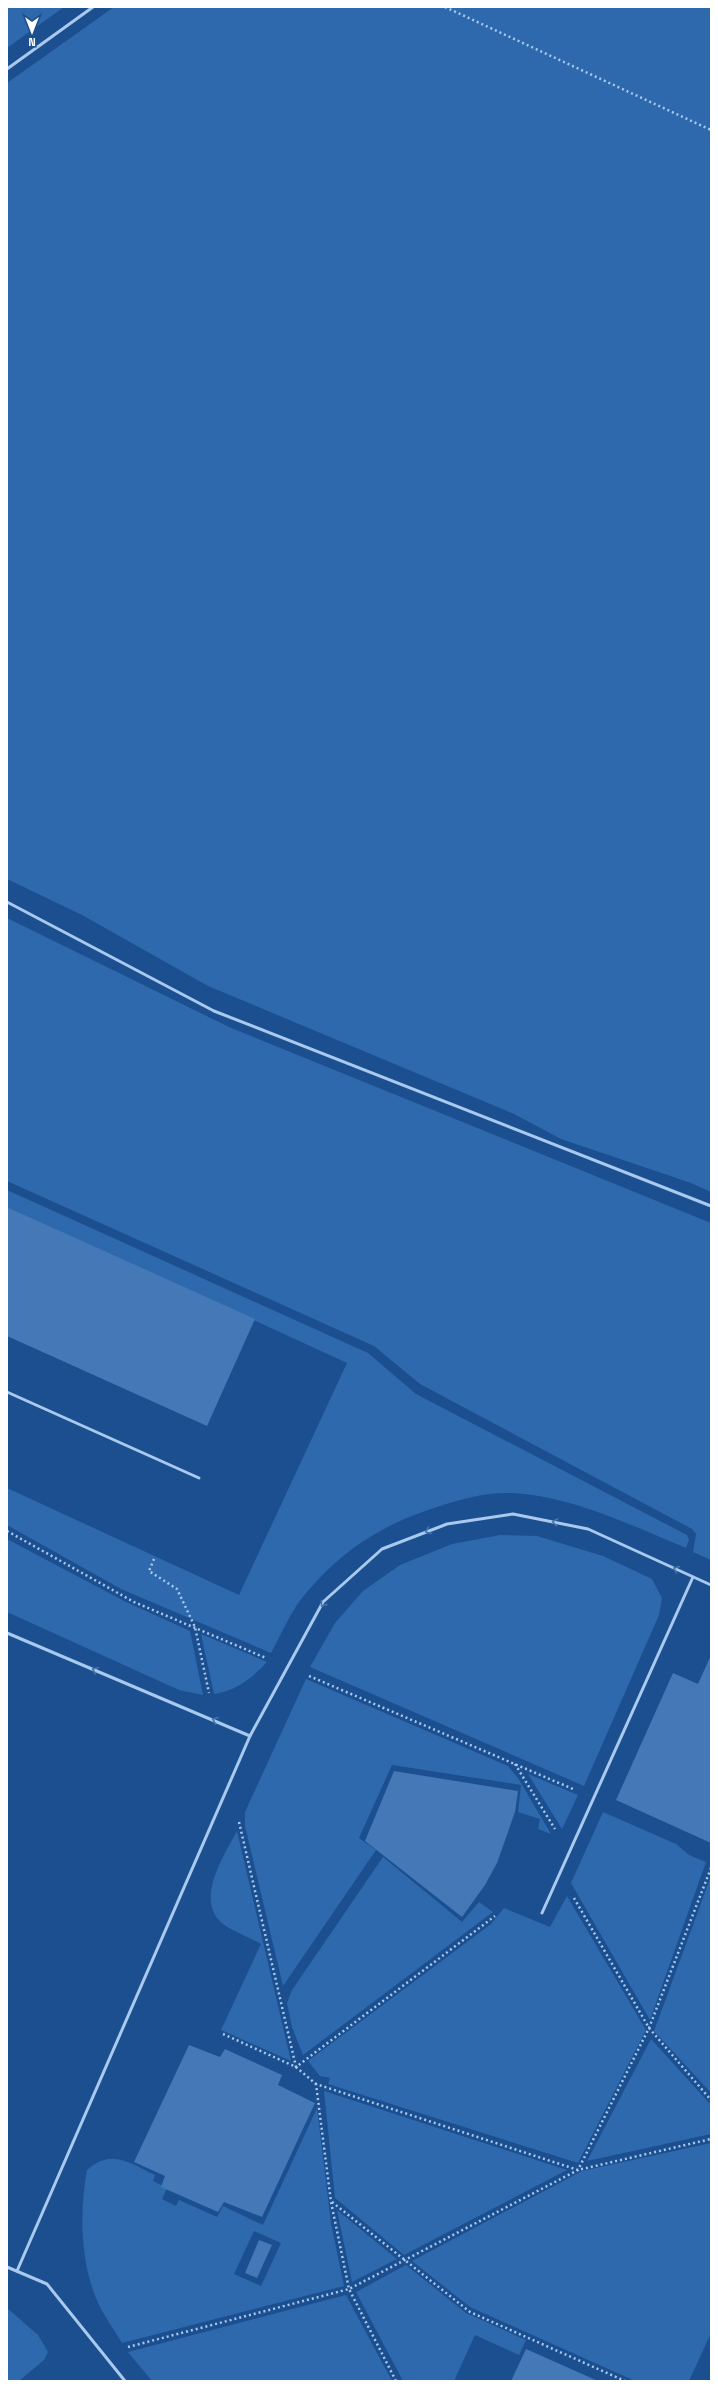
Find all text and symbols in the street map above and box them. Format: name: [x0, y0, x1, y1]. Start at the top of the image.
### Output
north arrow: [12, 12, 52, 52]
text: N: [28, 35, 36, 49]
one-way arrow: [552, 1519, 558, 1527]
one-way arrow: [424, 1526, 432, 1534]
one-way arrow: [672, 1566, 680, 1574]
one-way arrow: [321, 1599, 328, 1606]
one-way arrow: [91, 1667, 99, 1675]
one-way arrow: [211, 1717, 218, 1725]

